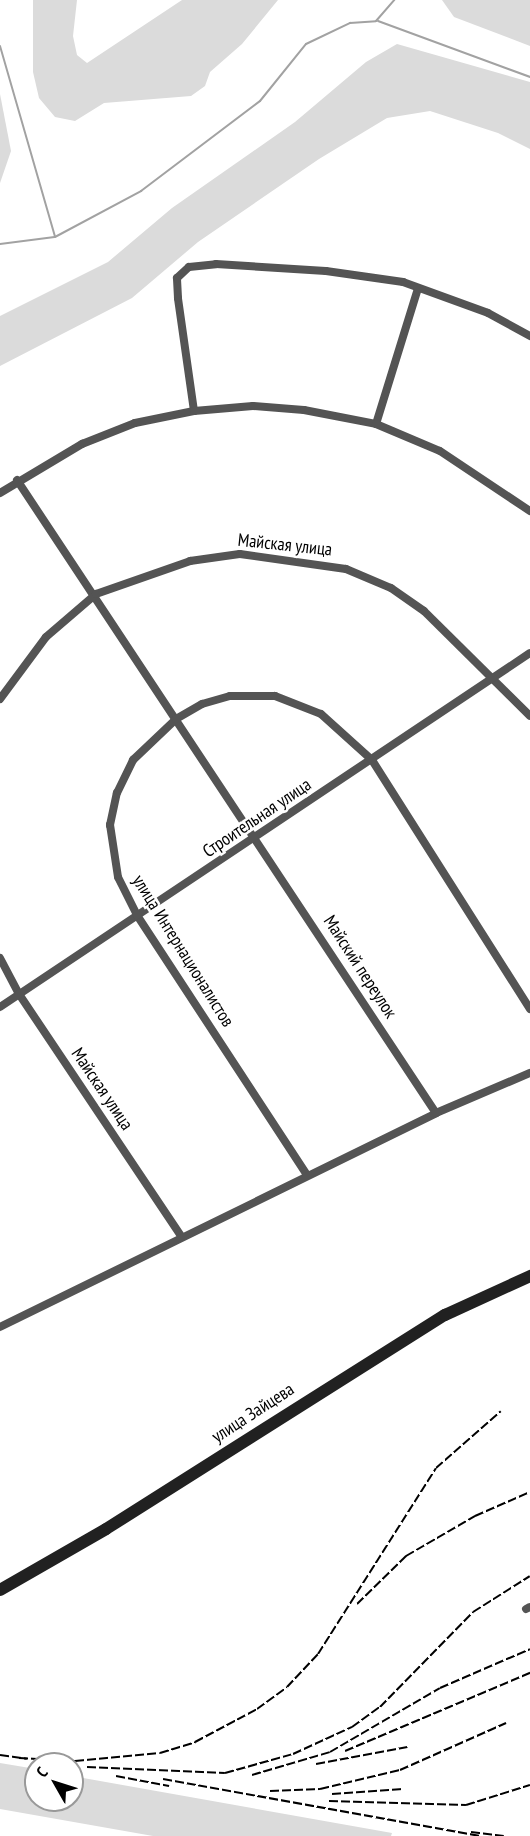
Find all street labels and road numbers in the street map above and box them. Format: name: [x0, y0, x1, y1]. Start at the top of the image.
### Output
street label: Майская улица: [237, 529, 333, 561]
street label: Строительная улица: [199, 774, 315, 862]
street label: улица Интернационалистов: [128, 871, 238, 1031]
street label: Майский переулок: [319, 911, 401, 1023]
street label: Майская улица: [67, 1044, 137, 1134]
street label: улица Зайцева: [208, 1378, 298, 1448]

